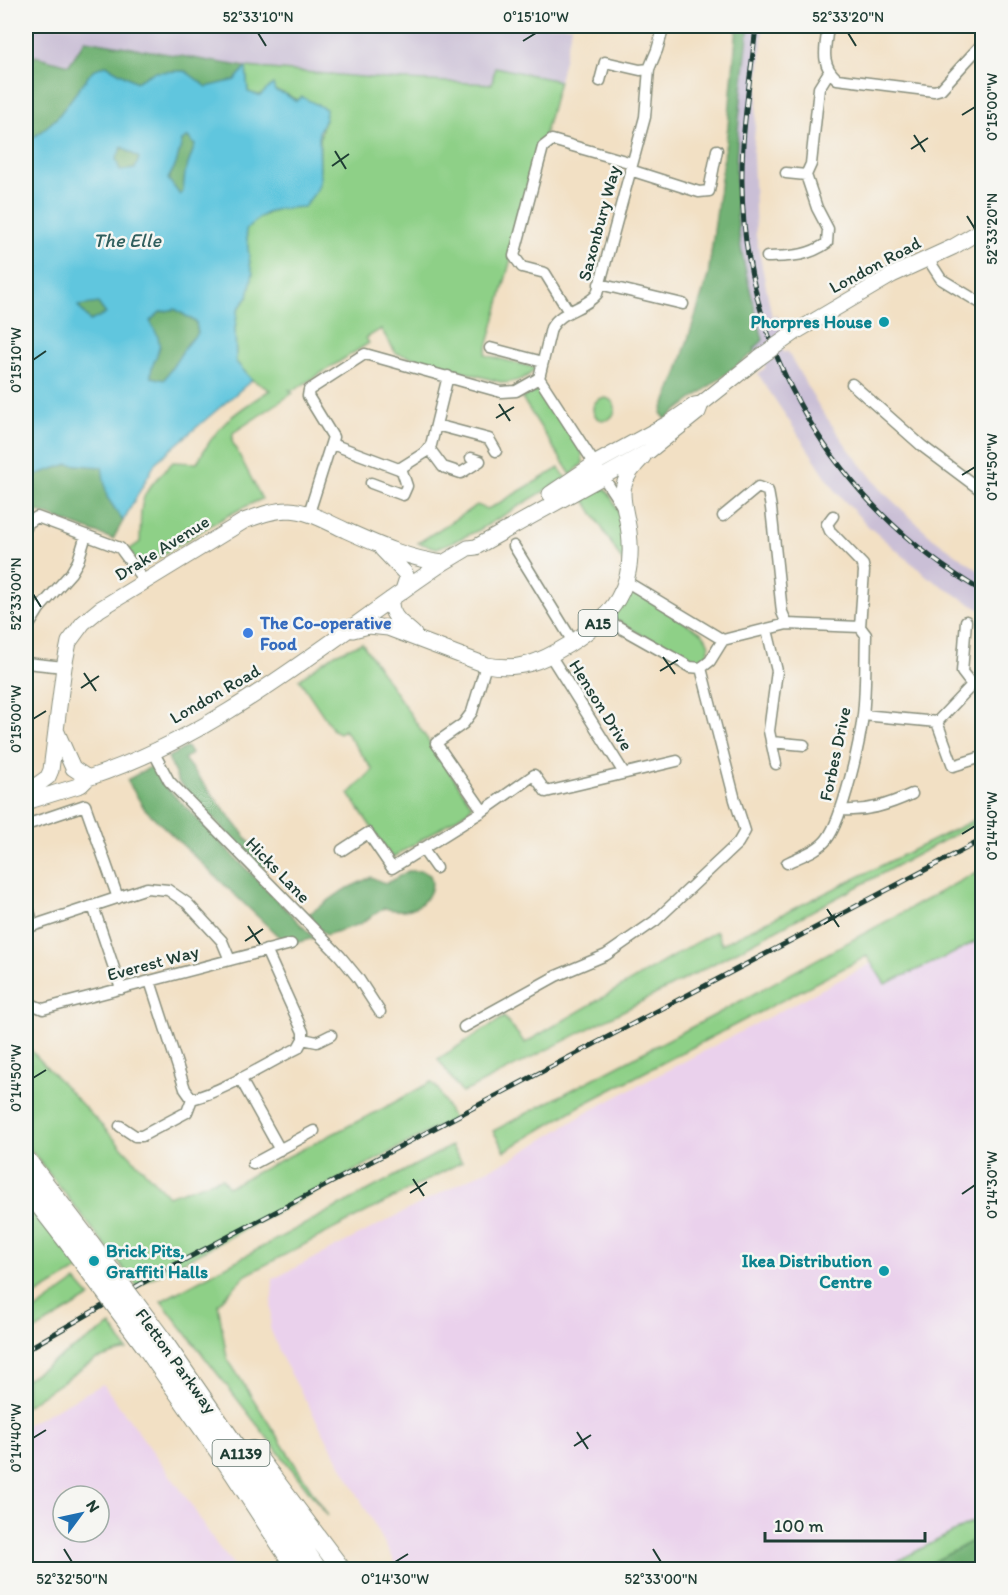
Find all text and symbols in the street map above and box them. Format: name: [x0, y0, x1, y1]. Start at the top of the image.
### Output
text: 52°33'10"N: [222, 8, 294, 26]
text: 0°15'10"W: [503, 8, 569, 26]
text: 52°33'20"N: [812, 8, 884, 26]
text: 0°15'00"W: [983, 73, 1001, 141]
street label: Saxonbury Way: [573, 162, 625, 283]
text: 52°33'20"N: [983, 193, 1001, 265]
water label: The Elle: [93, 228, 162, 252]
street label: London Road: [825, 232, 925, 298]
place label: Phorpres House: [751, 311, 872, 333]
marker: Phorpres House: [877, 315, 891, 329]
text: 0°15'10"W: [7, 327, 25, 393]
text: 0°14'50"W: [983, 433, 1001, 501]
street label: Drake Avenue: [111, 510, 213, 586]
text: 52°33'00"N: [7, 557, 25, 631]
road number: A15: [578, 610, 618, 636]
place label: The Co-operative Food: [259, 612, 392, 655]
marker: The Co-operative Food: [241, 626, 255, 640]
street label: Henson Drive: [564, 655, 638, 755]
street label: London Road: [166, 659, 264, 729]
text: 0°15'00"W: [7, 685, 25, 753]
street label: Forbes Drive: [814, 705, 856, 803]
text: 0°14'40"W: [983, 791, 1001, 861]
street label: Hicks Lane: [241, 832, 315, 908]
street label: Everest Way: [105, 940, 202, 986]
text: 0°14'50"W: [7, 1044, 25, 1112]
text: 0°14'30"W: [983, 1151, 1001, 1219]
place label: Brick Pits, Graffiti Halls: [106, 1240, 208, 1283]
place label: Ikea Distribution Centre: [742, 1250, 873, 1293]
marker: Brick Pits, Graffiti Halls: [87, 1254, 101, 1268]
marker: Ikea Distribution Centre: [877, 1264, 891, 1278]
street label: Fletton Parkway: [130, 1304, 222, 1418]
text: 0°14'40"W: [7, 1403, 25, 1473]
road number: A1139: [212, 1440, 270, 1466]
north arrow: [51, 1484, 111, 1544]
text: N: [82, 1496, 104, 1516]
scale bar: [765, 1505, 926, 1543]
text: 100 m: [774, 1515, 824, 1537]
text: 52°32'50"N: [36, 1570, 108, 1588]
text: 0°14'30"W: [361, 1570, 429, 1588]
text: 52°33'00"N: [624, 1570, 698, 1588]

